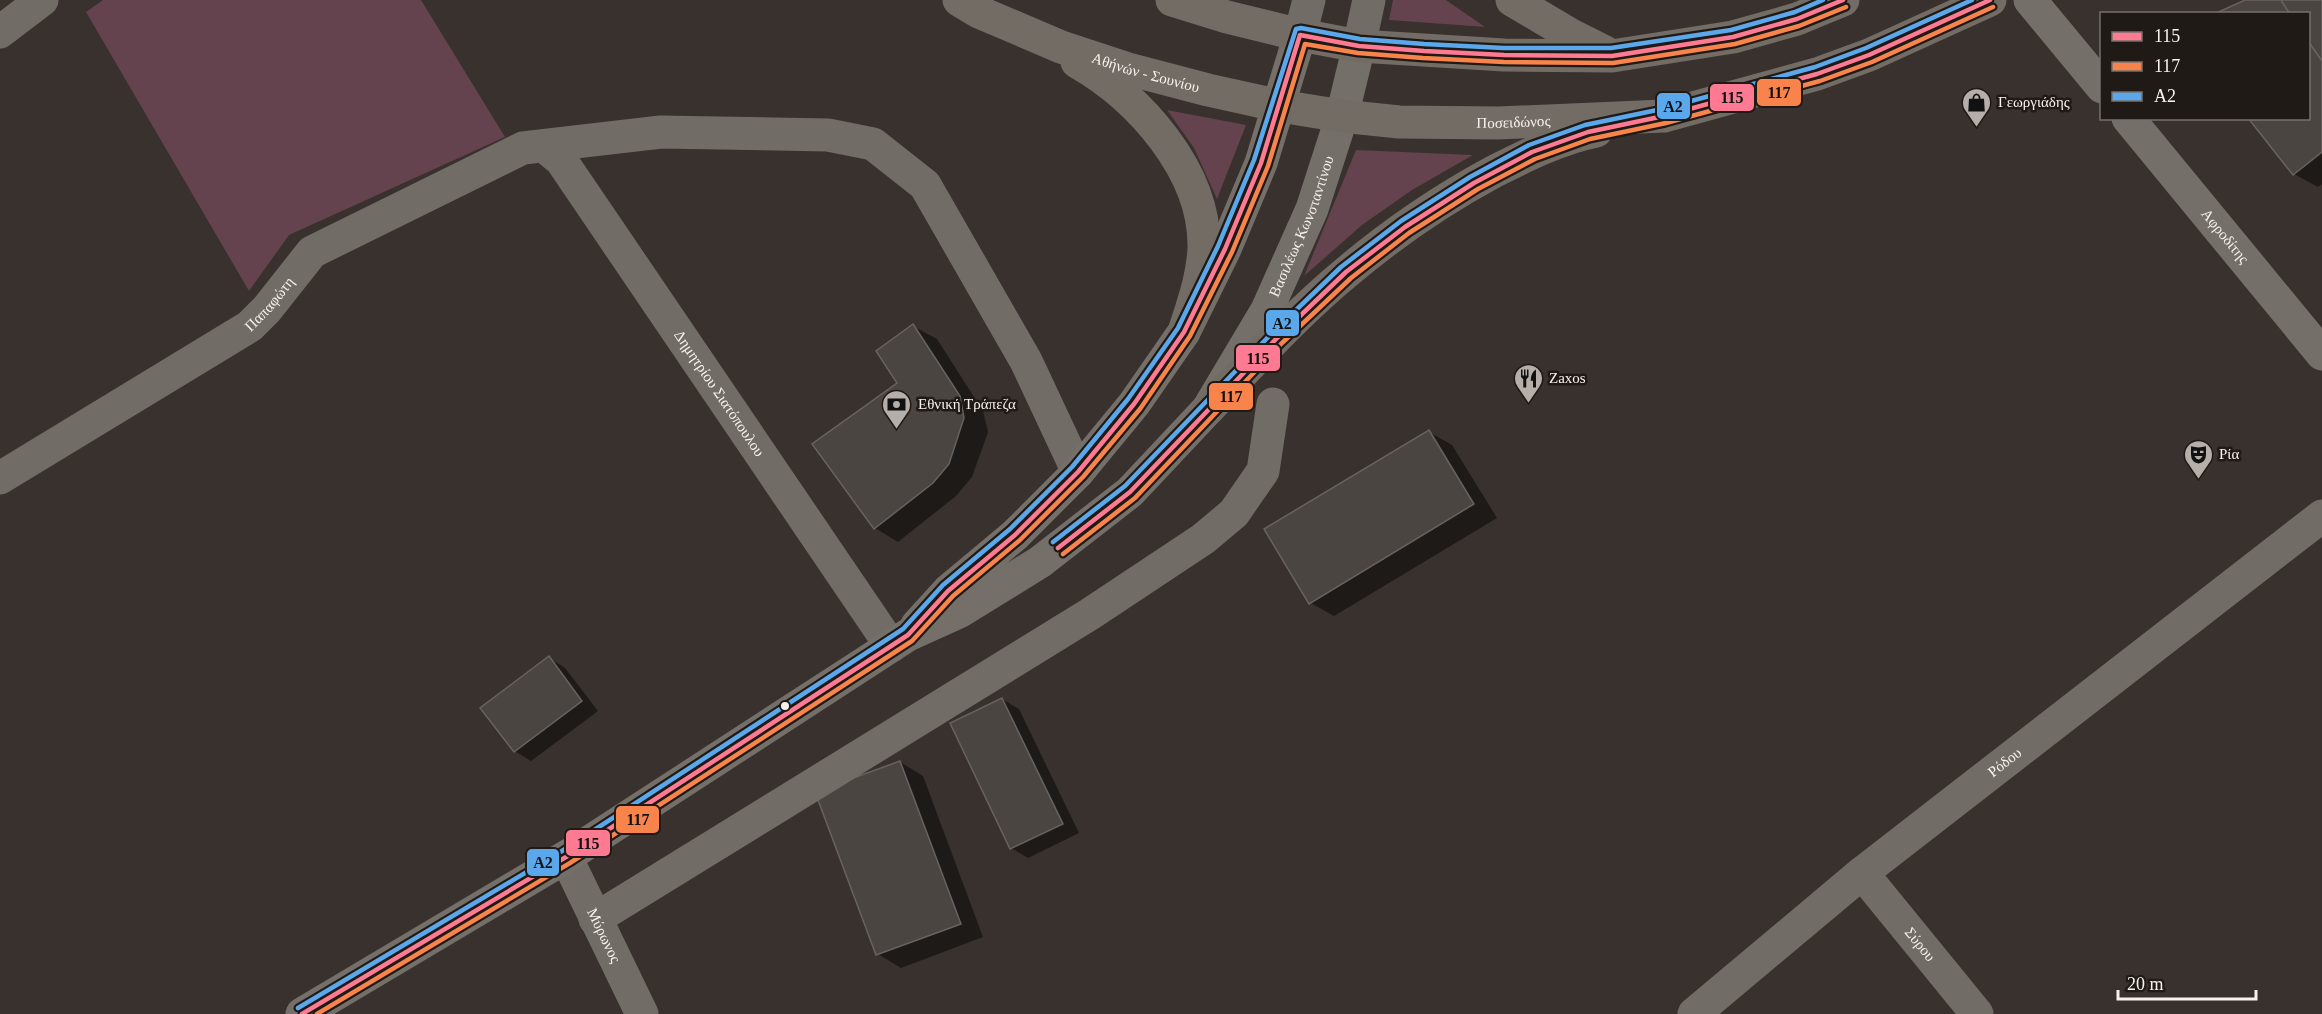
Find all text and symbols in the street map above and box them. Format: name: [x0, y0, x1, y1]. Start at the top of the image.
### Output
legend: [2100, 12, 2310, 120]
text: 115: [2154, 26, 2180, 46]
street label: Αθήνών - Σουνίου: [1090, 50, 1201, 95]
text: 117: [2154, 56, 2180, 76]
line badge: 117: [1756, 78, 1802, 107]
line badge: 115: [1709, 83, 1755, 112]
text: 117: [1767, 84, 1791, 101]
shop icon: Γεωργιάδης: [1961, 86, 1993, 128]
text: Α2: [2154, 86, 2176, 106]
text: 115: [1720, 89, 1744, 106]
line badge: Α2: [1656, 92, 1691, 120]
place label: Γεωργιάδης: [1998, 94, 2070, 110]
text: Α2: [1663, 98, 1683, 115]
street label: Ποσειδώνος: [1476, 113, 1551, 131]
street label: Βασιλέως Κωνσταντίνου: [1266, 154, 1337, 299]
street label: Αφροδίτης: [2198, 206, 2252, 267]
street label: Παπαφώτη: [242, 274, 297, 334]
line badge: Α2: [1265, 309, 1300, 337]
text: Α2: [1272, 315, 1292, 332]
street label: Δημητρίου Σιατόπουλου: [671, 327, 768, 459]
line badge: 115: [1235, 344, 1281, 372]
text: 115: [1246, 350, 1270, 367]
restaurant icon: Zaxos: [1512, 362, 1544, 404]
place label: Zaxos: [1549, 370, 1586, 386]
line badge: 117: [1208, 382, 1254, 411]
bank icon: Εθνική Τράπεζα: [881, 388, 913, 430]
text: 117: [1219, 388, 1243, 405]
place label: Εθνική Τράπεζα: [918, 396, 1016, 412]
theatre icon: Ρία: [2182, 438, 2214, 480]
place label: Ρία: [2219, 446, 2239, 462]
unlabelled marker: [779, 700, 791, 712]
street label: Ρόδου: [1985, 744, 2025, 780]
line badge: 117: [615, 805, 660, 834]
text: 117: [626, 811, 650, 828]
line badge: 115: [565, 829, 611, 857]
text: 115: [576, 835, 600, 852]
line badge: Α2: [526, 848, 560, 877]
text: Α2: [533, 854, 553, 871]
street label: Μύρωνος: [584, 906, 624, 965]
street label: Σύρου: [1902, 924, 1939, 964]
scale bar: [2118, 963, 2256, 1001]
text: 20 m: [2127, 974, 2164, 994]

